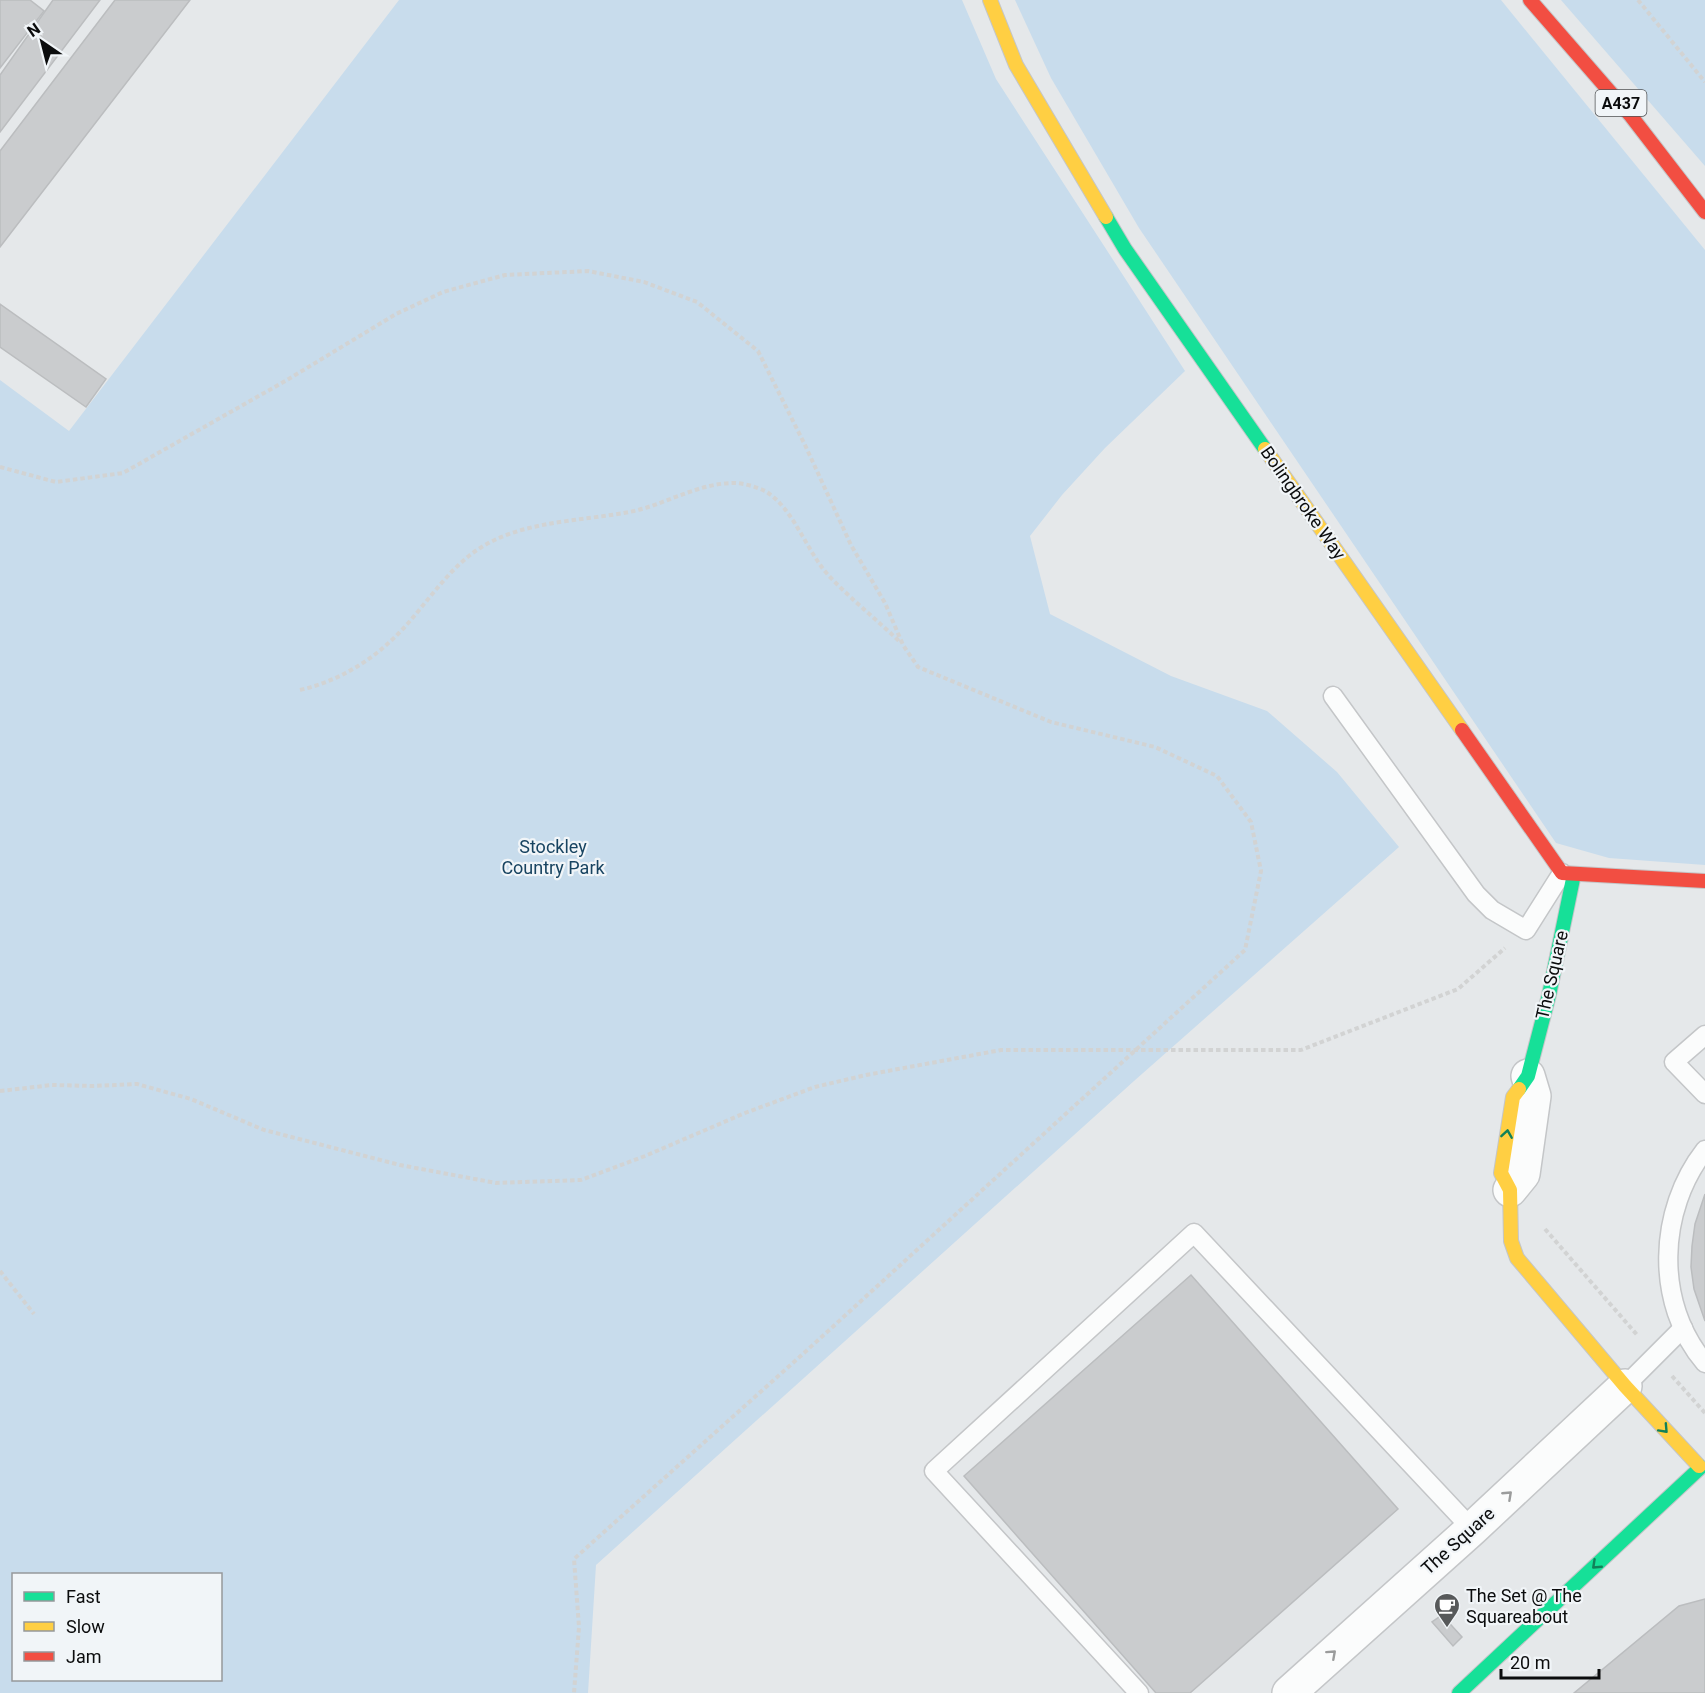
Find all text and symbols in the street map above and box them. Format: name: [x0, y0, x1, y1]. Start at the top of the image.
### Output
north arrow: [12, 12, 72, 72]
text: N: [24, 19, 44, 41]
road number: A437: [1596, 90, 1646, 116]
street label: Bolingbroke Way: [1257, 442, 1351, 564]
park label: Stockley Country Park: [501, 836, 605, 878]
street label: The Square: [1531, 928, 1572, 1021]
one-way arrow: [1501, 1129, 1513, 1139]
one-way arrow: [1657, 1422, 1668, 1433]
one-way arrow: [1501, 1491, 1512, 1502]
street label: The Square: [1417, 1502, 1498, 1579]
one-way arrow: [1593, 1558, 1603, 1569]
legend: [12, 1573, 222, 1681]
place label: The Set @ The Squareabout: [1466, 1585, 1582, 1627]
text: Fast: [66, 1586, 101, 1607]
cafe icon: The Set @ The Squareabout: [1432, 1591, 1462, 1629]
text: Slow: [66, 1616, 105, 1637]
scale bar: [1501, 1642, 1598, 1680]
text: Jam: [66, 1646, 102, 1667]
one-way arrow: [1326, 1650, 1336, 1661]
text: 20 m: [1510, 1652, 1550, 1673]

